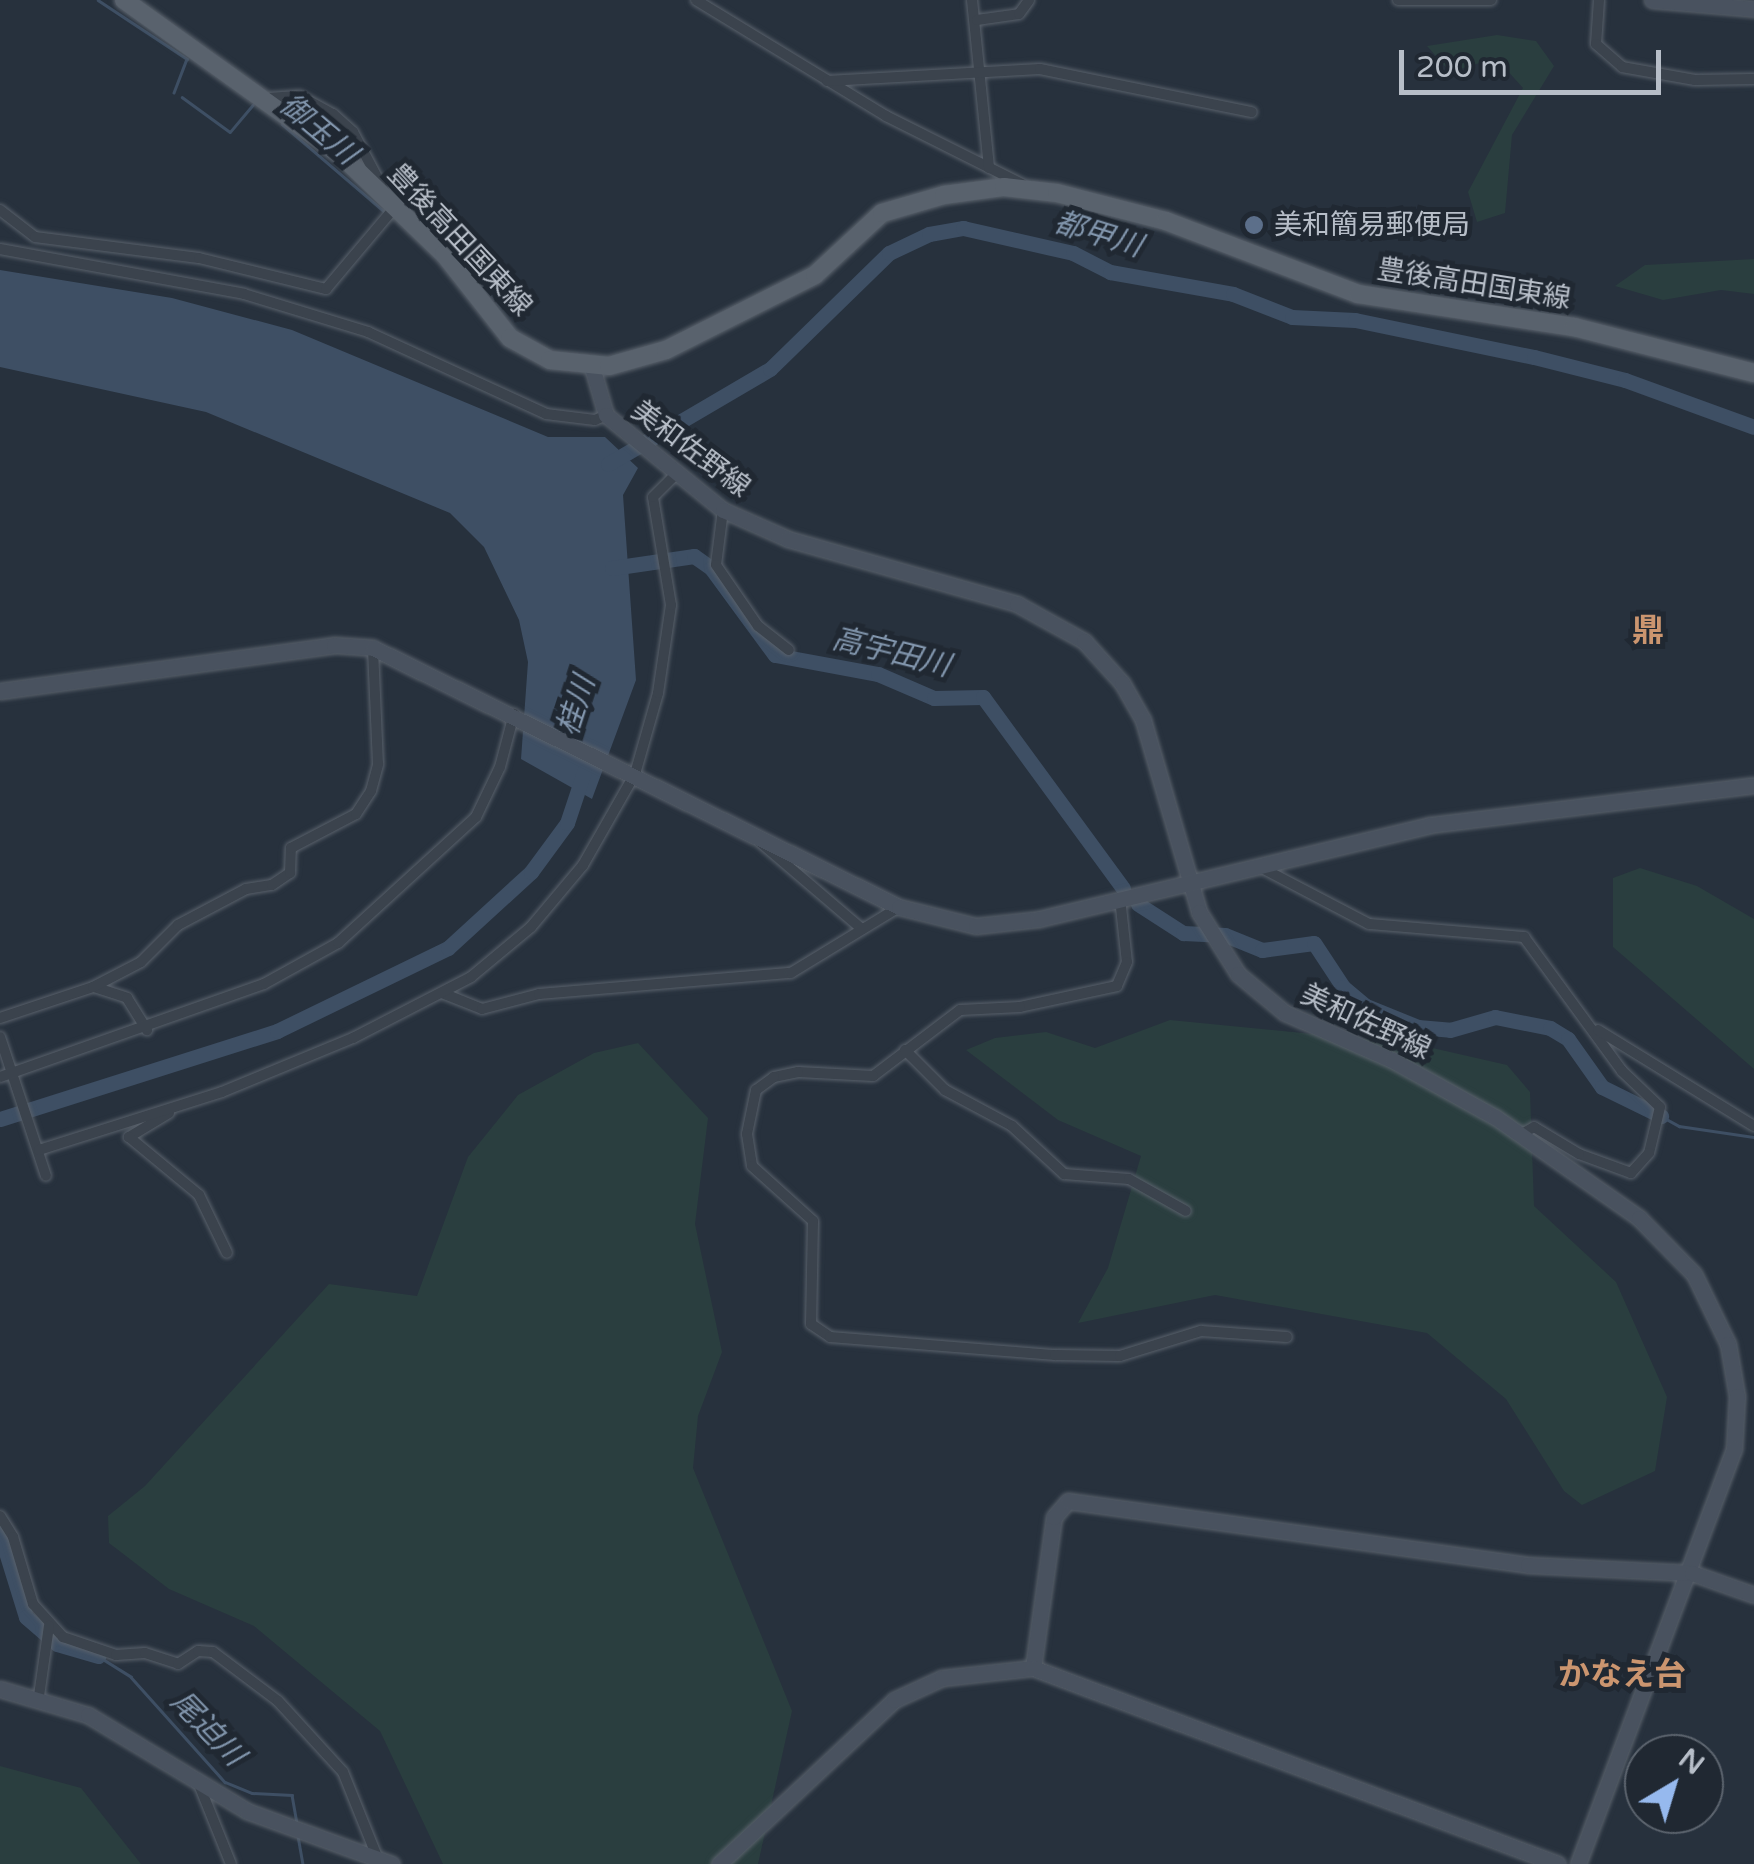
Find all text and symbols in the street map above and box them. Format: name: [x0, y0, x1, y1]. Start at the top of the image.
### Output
scale bar: [1404, 30, 1666, 92]
text: 200 m: [1416, 49, 1508, 86]
water label: 御玉川: [272, 87, 364, 173]
street label: 豊後高田国東線: [381, 157, 539, 323]
water label: 都甲川: [1050, 205, 1146, 265]
place label: 美和簡易郵便局: [1274, 208, 1470, 242]
marker: 美和簡易郵便局: [1243, 214, 1265, 236]
street label: 豊後高田国東線: [1375, 252, 1573, 316]
street label: 美和佐野線: [625, 393, 757, 505]
district label: 鼎: [1632, 612, 1664, 650]
water label: 高宇田川: [828, 621, 954, 685]
water label: 桂川: [551, 672, 603, 740]
street label: 美和佐野線: [1295, 977, 1437, 1067]
district label: かなえ台: [1558, 1656, 1686, 1694]
water label: 尾迫川: [163, 1684, 251, 1774]
north arrow: [1624, 1734, 1724, 1834]
text: N: [1672, 1742, 1711, 1782]

